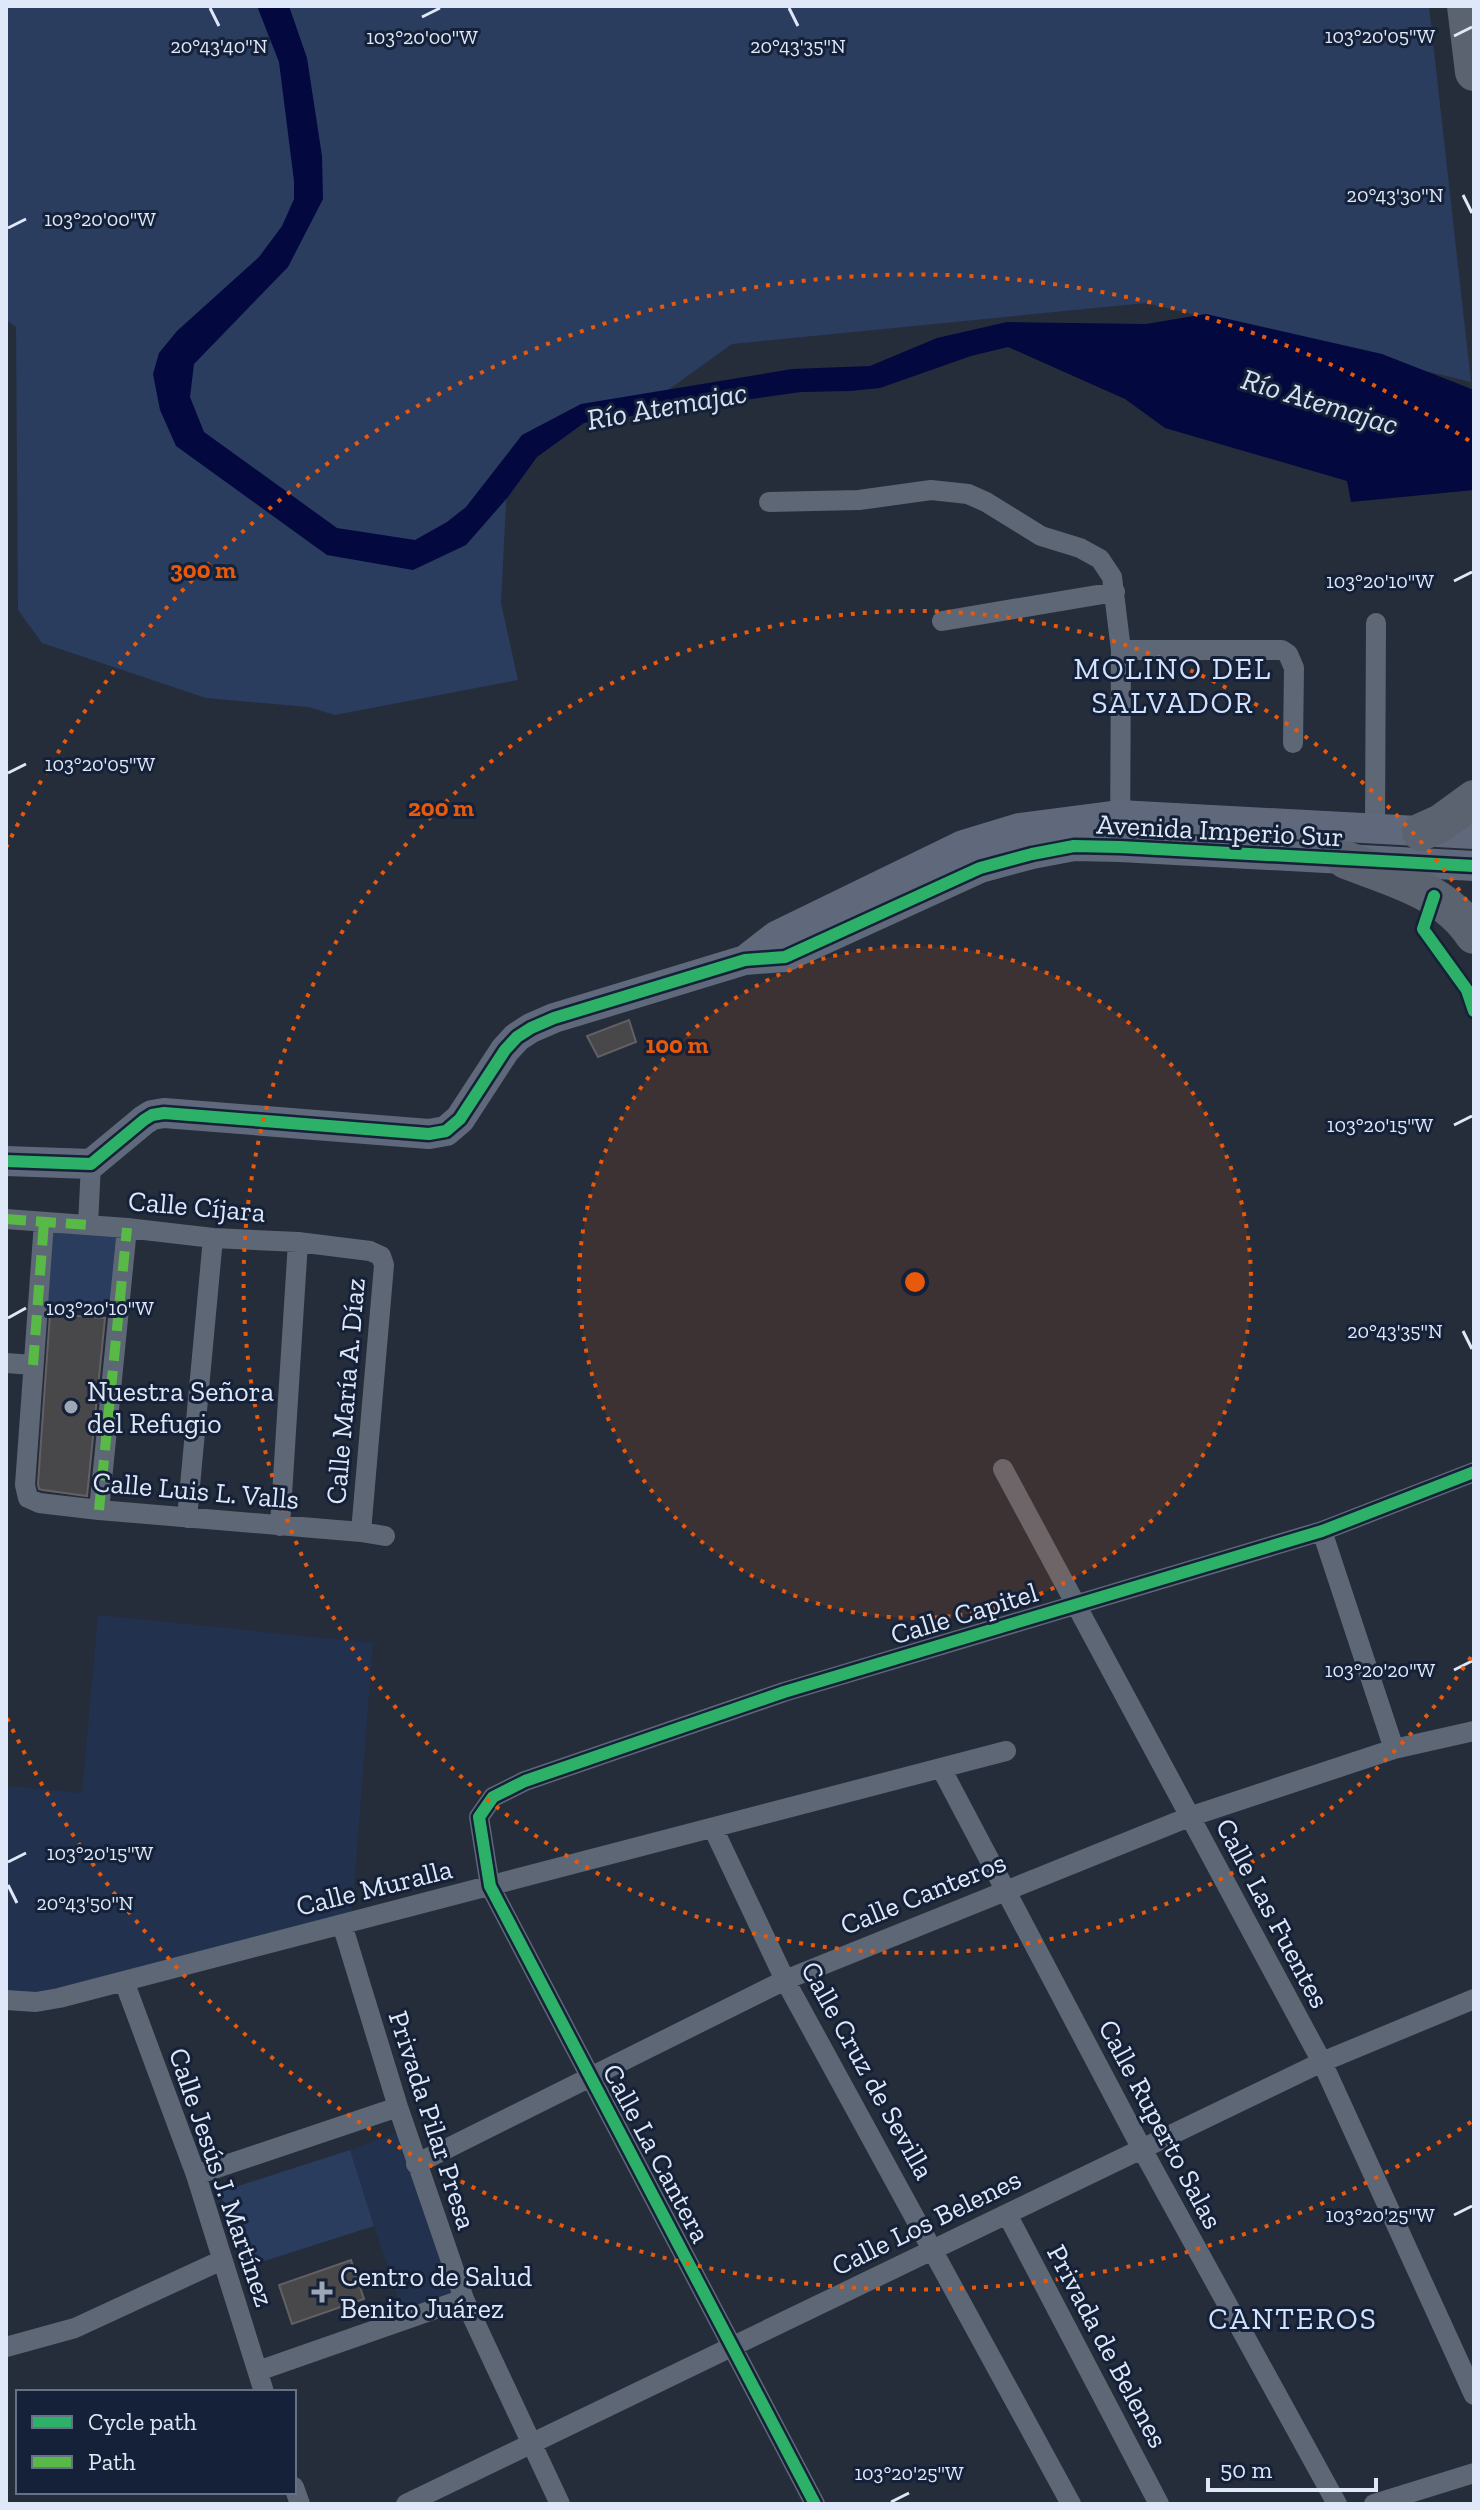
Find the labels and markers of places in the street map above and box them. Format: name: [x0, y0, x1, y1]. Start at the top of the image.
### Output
centre of rings: [901, 1268, 929, 1296]
place label: Nuestra Señora del Refugio: [87, 1375, 274, 1440]
marker: Nuestra Señora del Refugio: [62, 1398, 80, 1416]
place label: Centro de Salud Benito Juárez: [340, 2260, 532, 2325]
marker: Centro de Salud Benito Juárez: [311, 2281, 333, 2303]

